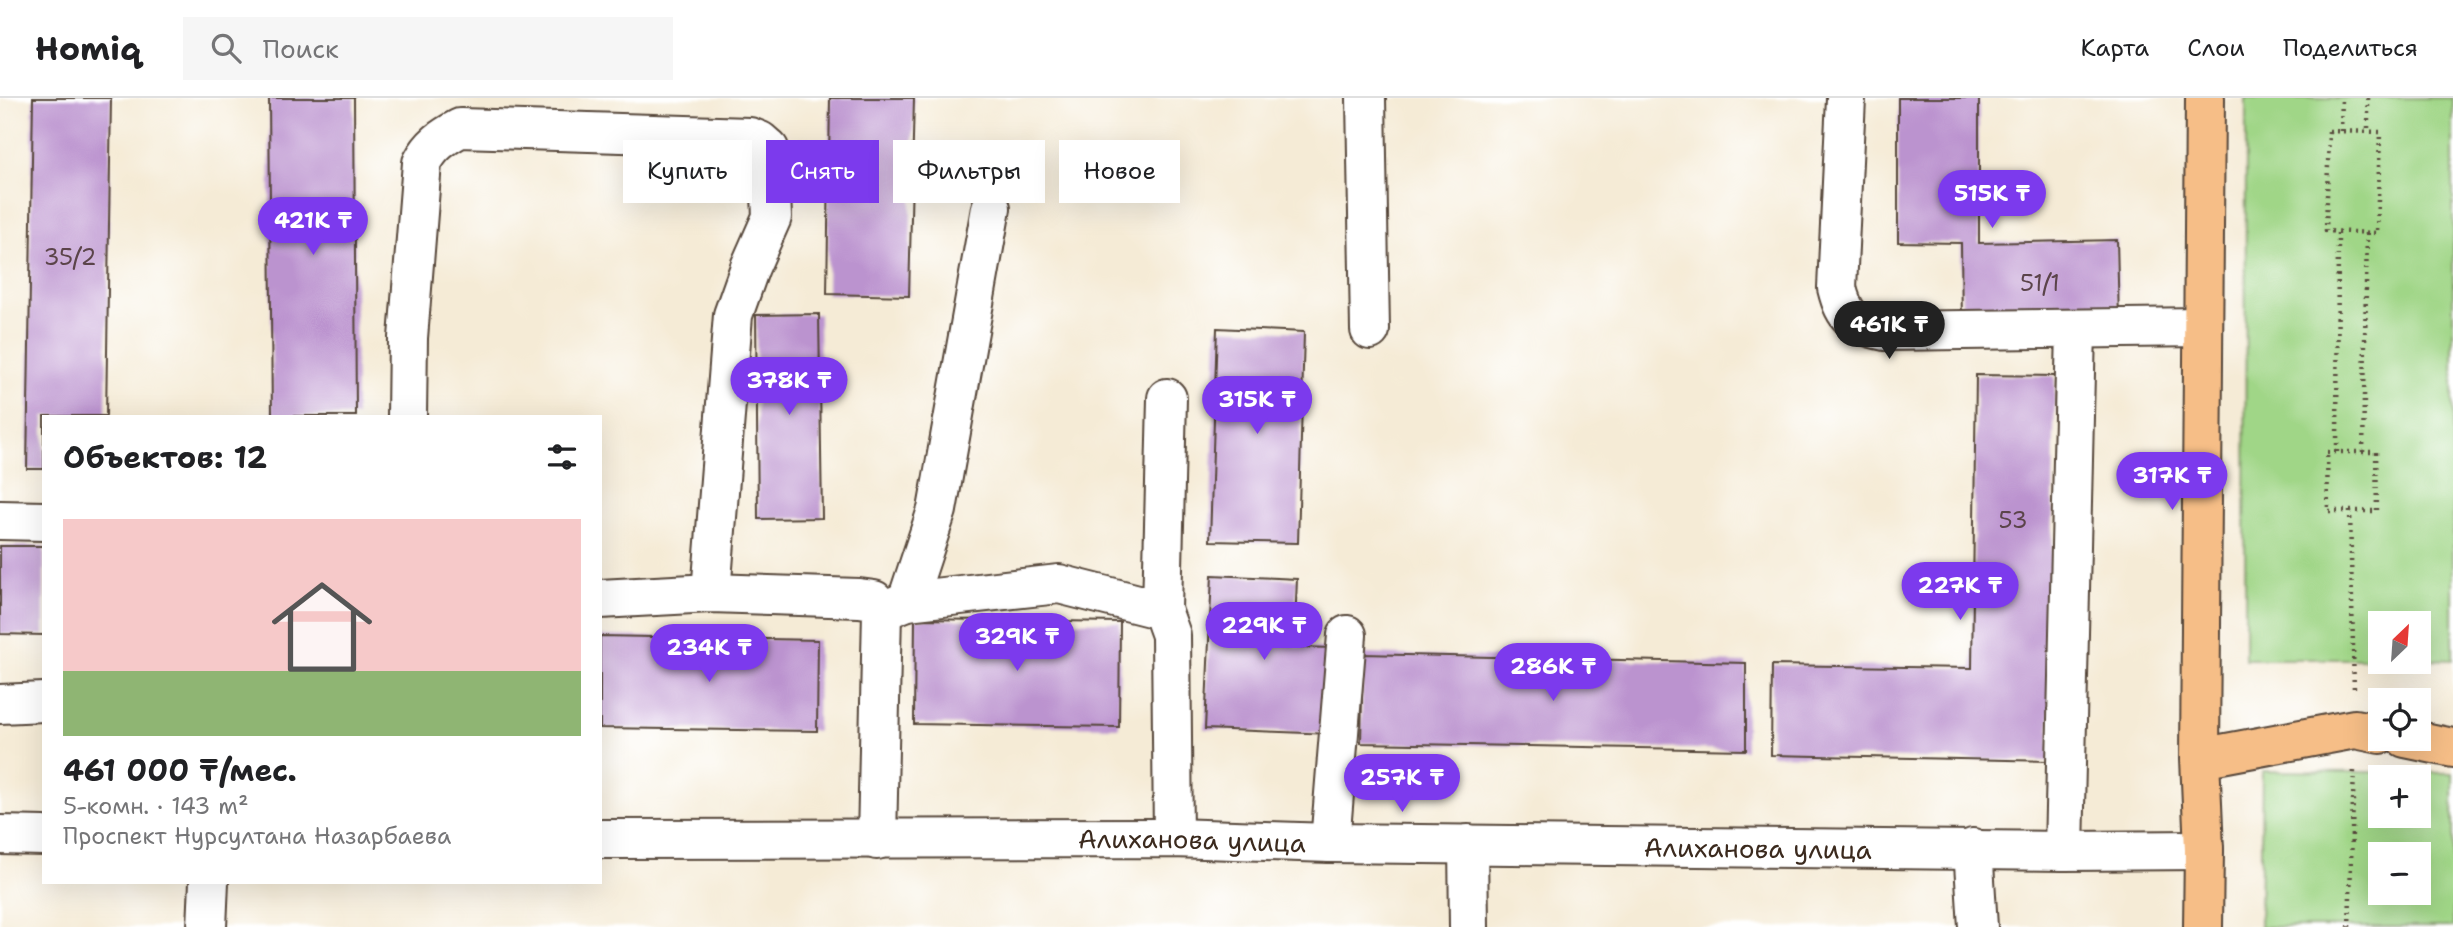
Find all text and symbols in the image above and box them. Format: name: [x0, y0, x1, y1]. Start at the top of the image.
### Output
search box: [183, 17, 673, 80]
text: Homiq: [35, 26, 141, 71]
icon: search: [207, 29, 245, 67]
text: Поиск: [263, 31, 339, 66]
text: Карта: [2081, 32, 2149, 64]
text: Слои: [2187, 32, 2245, 64]
text: Поделиться: [2283, 32, 2418, 64]
chip: Купить: [623, 140, 752, 203]
chip: Снять: [766, 140, 879, 203]
chip: Фильтры: [893, 140, 1045, 203]
chip: Новое: [1059, 140, 1180, 203]
pin: 515K ₸: [1935, 170, 2049, 230]
text: 515K ₸: [1954, 178, 2030, 208]
pin: 421K ₸: [256, 198, 370, 257]
text: 421K ₸: [274, 205, 352, 235]
house number: 35/2: [43, 242, 97, 272]
house number: 51/1: [2020, 268, 2060, 298]
pin: 461K ₸: [1832, 302, 1946, 361]
text: 461K ₸: [1850, 309, 1928, 339]
pin: 378K ₸: [732, 358, 846, 417]
text: 378K ₸: [747, 365, 832, 395]
pin: 315K ₸: [1200, 376, 1314, 436]
text: 315K ₸: [1218, 384, 1296, 414]
text: Объектов: 12: [63, 437, 267, 478]
icon: filters: [543, 438, 581, 476]
pin: 317K ₸: [2115, 452, 2229, 512]
text: 317K ₸: [2132, 460, 2212, 490]
house number: 53: [1998, 505, 2028, 535]
pin: 227K ₸: [1903, 562, 2017, 622]
icon: home: [259, 564, 385, 690]
text: 227K ₸: [1918, 570, 2002, 600]
pin: 229K ₸: [1207, 602, 1321, 662]
text: 229K ₸: [1222, 610, 1306, 640]
north arrow: [2368, 611, 2431, 674]
map controls: [2368, 611, 2431, 905]
pin: 329K ₸: [960, 614, 1074, 673]
text: 329K ₸: [975, 621, 1059, 651]
pin: 234K ₸: [652, 624, 766, 684]
text: 234K ₸: [666, 632, 752, 662]
pin: 286K ₸: [1496, 644, 1610, 703]
text: 286K ₸: [1510, 651, 1596, 681]
button: locate: [2368, 688, 2431, 751]
text: 461 000 ₸/мес.: [63, 750, 297, 791]
pin: 257K ₸: [1345, 754, 1459, 814]
text: 257K ₸: [1360, 762, 1444, 792]
button: +: [2368, 765, 2431, 828]
text: 5-комн. · 143 m²: [63, 791, 249, 821]
text: Проспект Нурсултана Назарбаева: [63, 821, 451, 851]
street label: Алиханова улица: [1078, 821, 1307, 860]
street label: Алиханова улица: [1644, 829, 1872, 866]
button: −: [2368, 842, 2431, 905]

